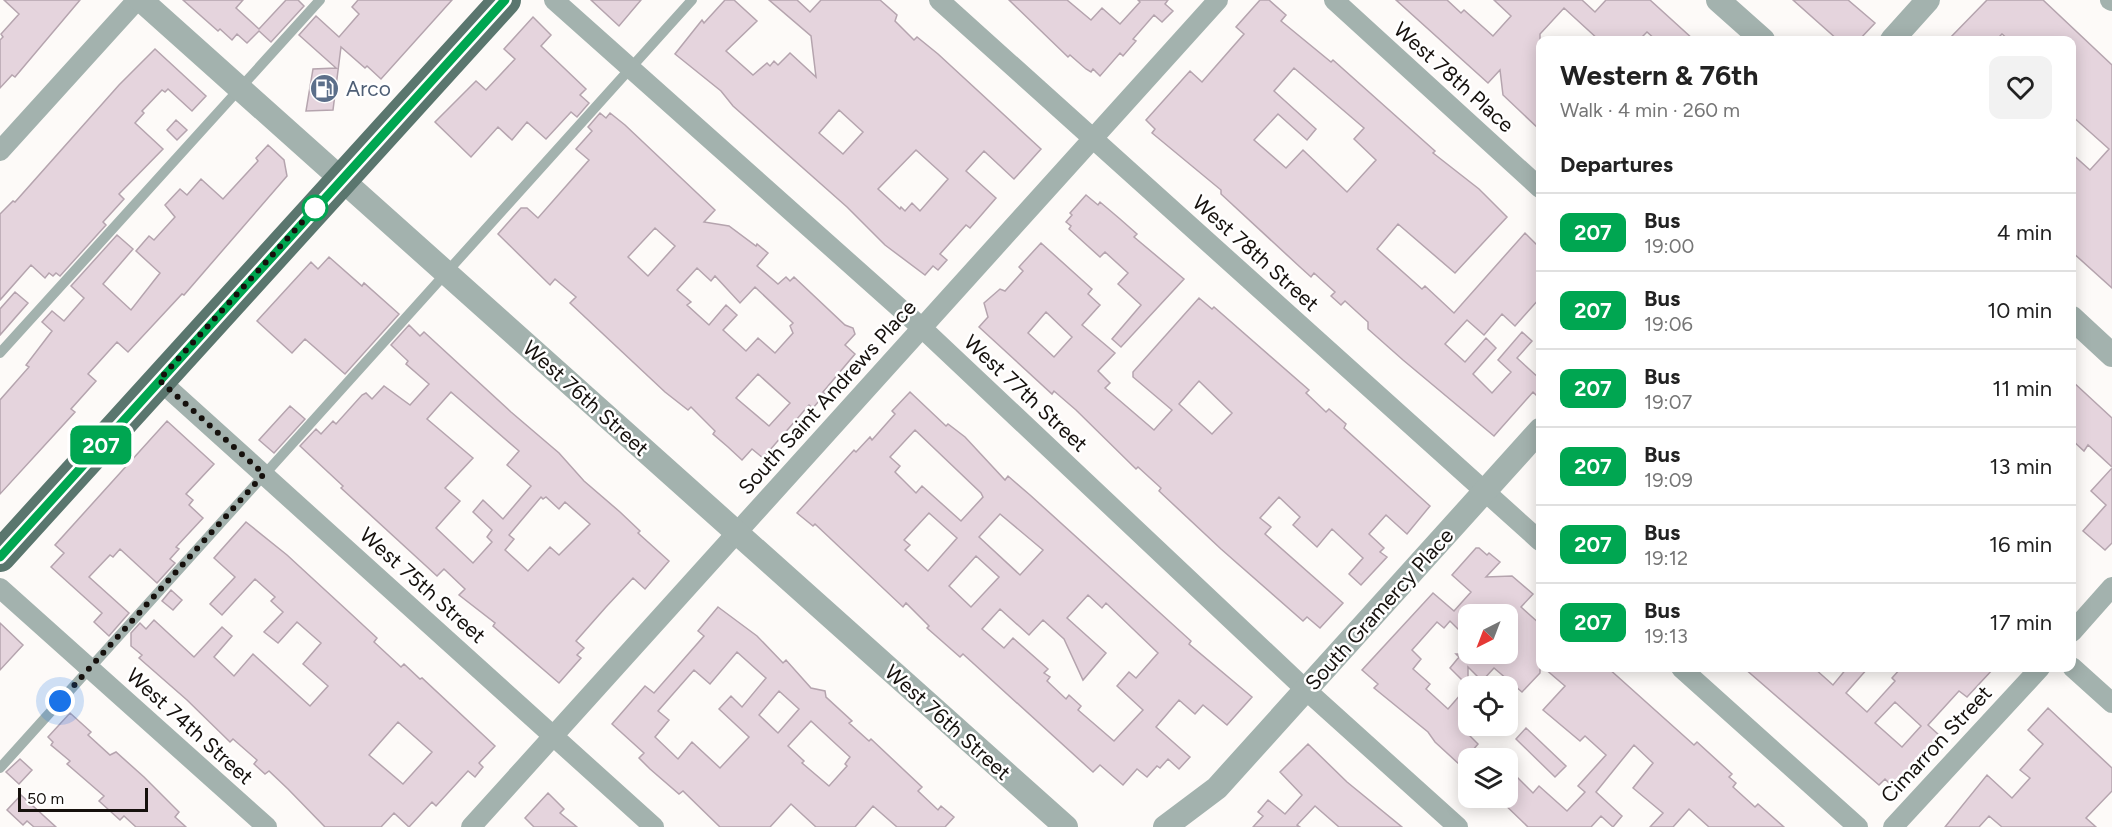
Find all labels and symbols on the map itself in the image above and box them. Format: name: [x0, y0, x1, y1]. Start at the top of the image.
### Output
street label: West 78th Place: [1389, 17, 1519, 137]
fuel station icon: Arco: [309, 72, 341, 104]
place label: Arco: [346, 76, 391, 101]
street label: West 78th Street: [1188, 190, 1324, 316]
unlabelled marker: [302, 195, 328, 221]
street label: South Saint Andrews Place: [733, 295, 921, 499]
street label: West 77th Street: [959, 329, 1093, 457]
street label: West 76th Street: [518, 335, 654, 461]
line badge: 207: [66, 426, 136, 464]
street label: West 75th Street: [355, 522, 491, 648]
street label: South Gramercy Place: [1300, 523, 1458, 695]
north arrow: [1458, 604, 1518, 664]
street label: West 76th Street: [880, 659, 1016, 785]
street label: West 74th Street: [122, 663, 258, 789]
street label: Cimarron Street: [1875, 680, 1997, 808]
your location: [45, 686, 75, 716]
scale bar: [18, 785, 148, 812]

